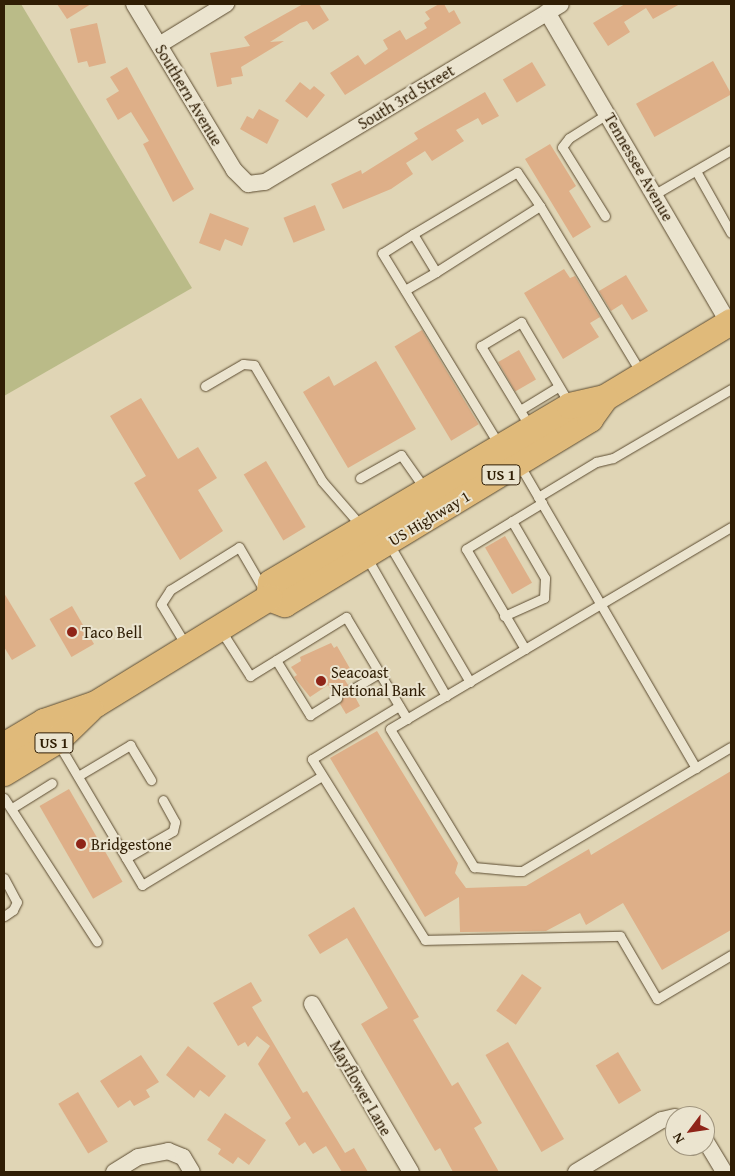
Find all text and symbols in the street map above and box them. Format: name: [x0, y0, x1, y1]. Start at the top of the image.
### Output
street label: Southern Avenue: [151, 41, 227, 149]
street label: South 3rd Street: [354, 61, 458, 133]
street label: Tennessee Avenue: [600, 109, 678, 225]
road number: US 1: [481, 462, 521, 488]
street label: US Highway 1: [385, 486, 473, 550]
place label: Taco Bell: [82, 622, 142, 642]
marker: Taco Bell: [66, 626, 78, 638]
place label: Seacoast National Bank: [331, 662, 426, 700]
marker: Seacoast National Bank: [315, 675, 327, 687]
road number: US 1: [34, 730, 74, 756]
place label: Bridgestone: [91, 834, 172, 854]
marker: Bridgestone: [75, 838, 87, 850]
street label: Mayflower Lane: [326, 1037, 396, 1139]
north arrow: [665, 1106, 715, 1156]
text: N: [667, 1129, 689, 1147]

